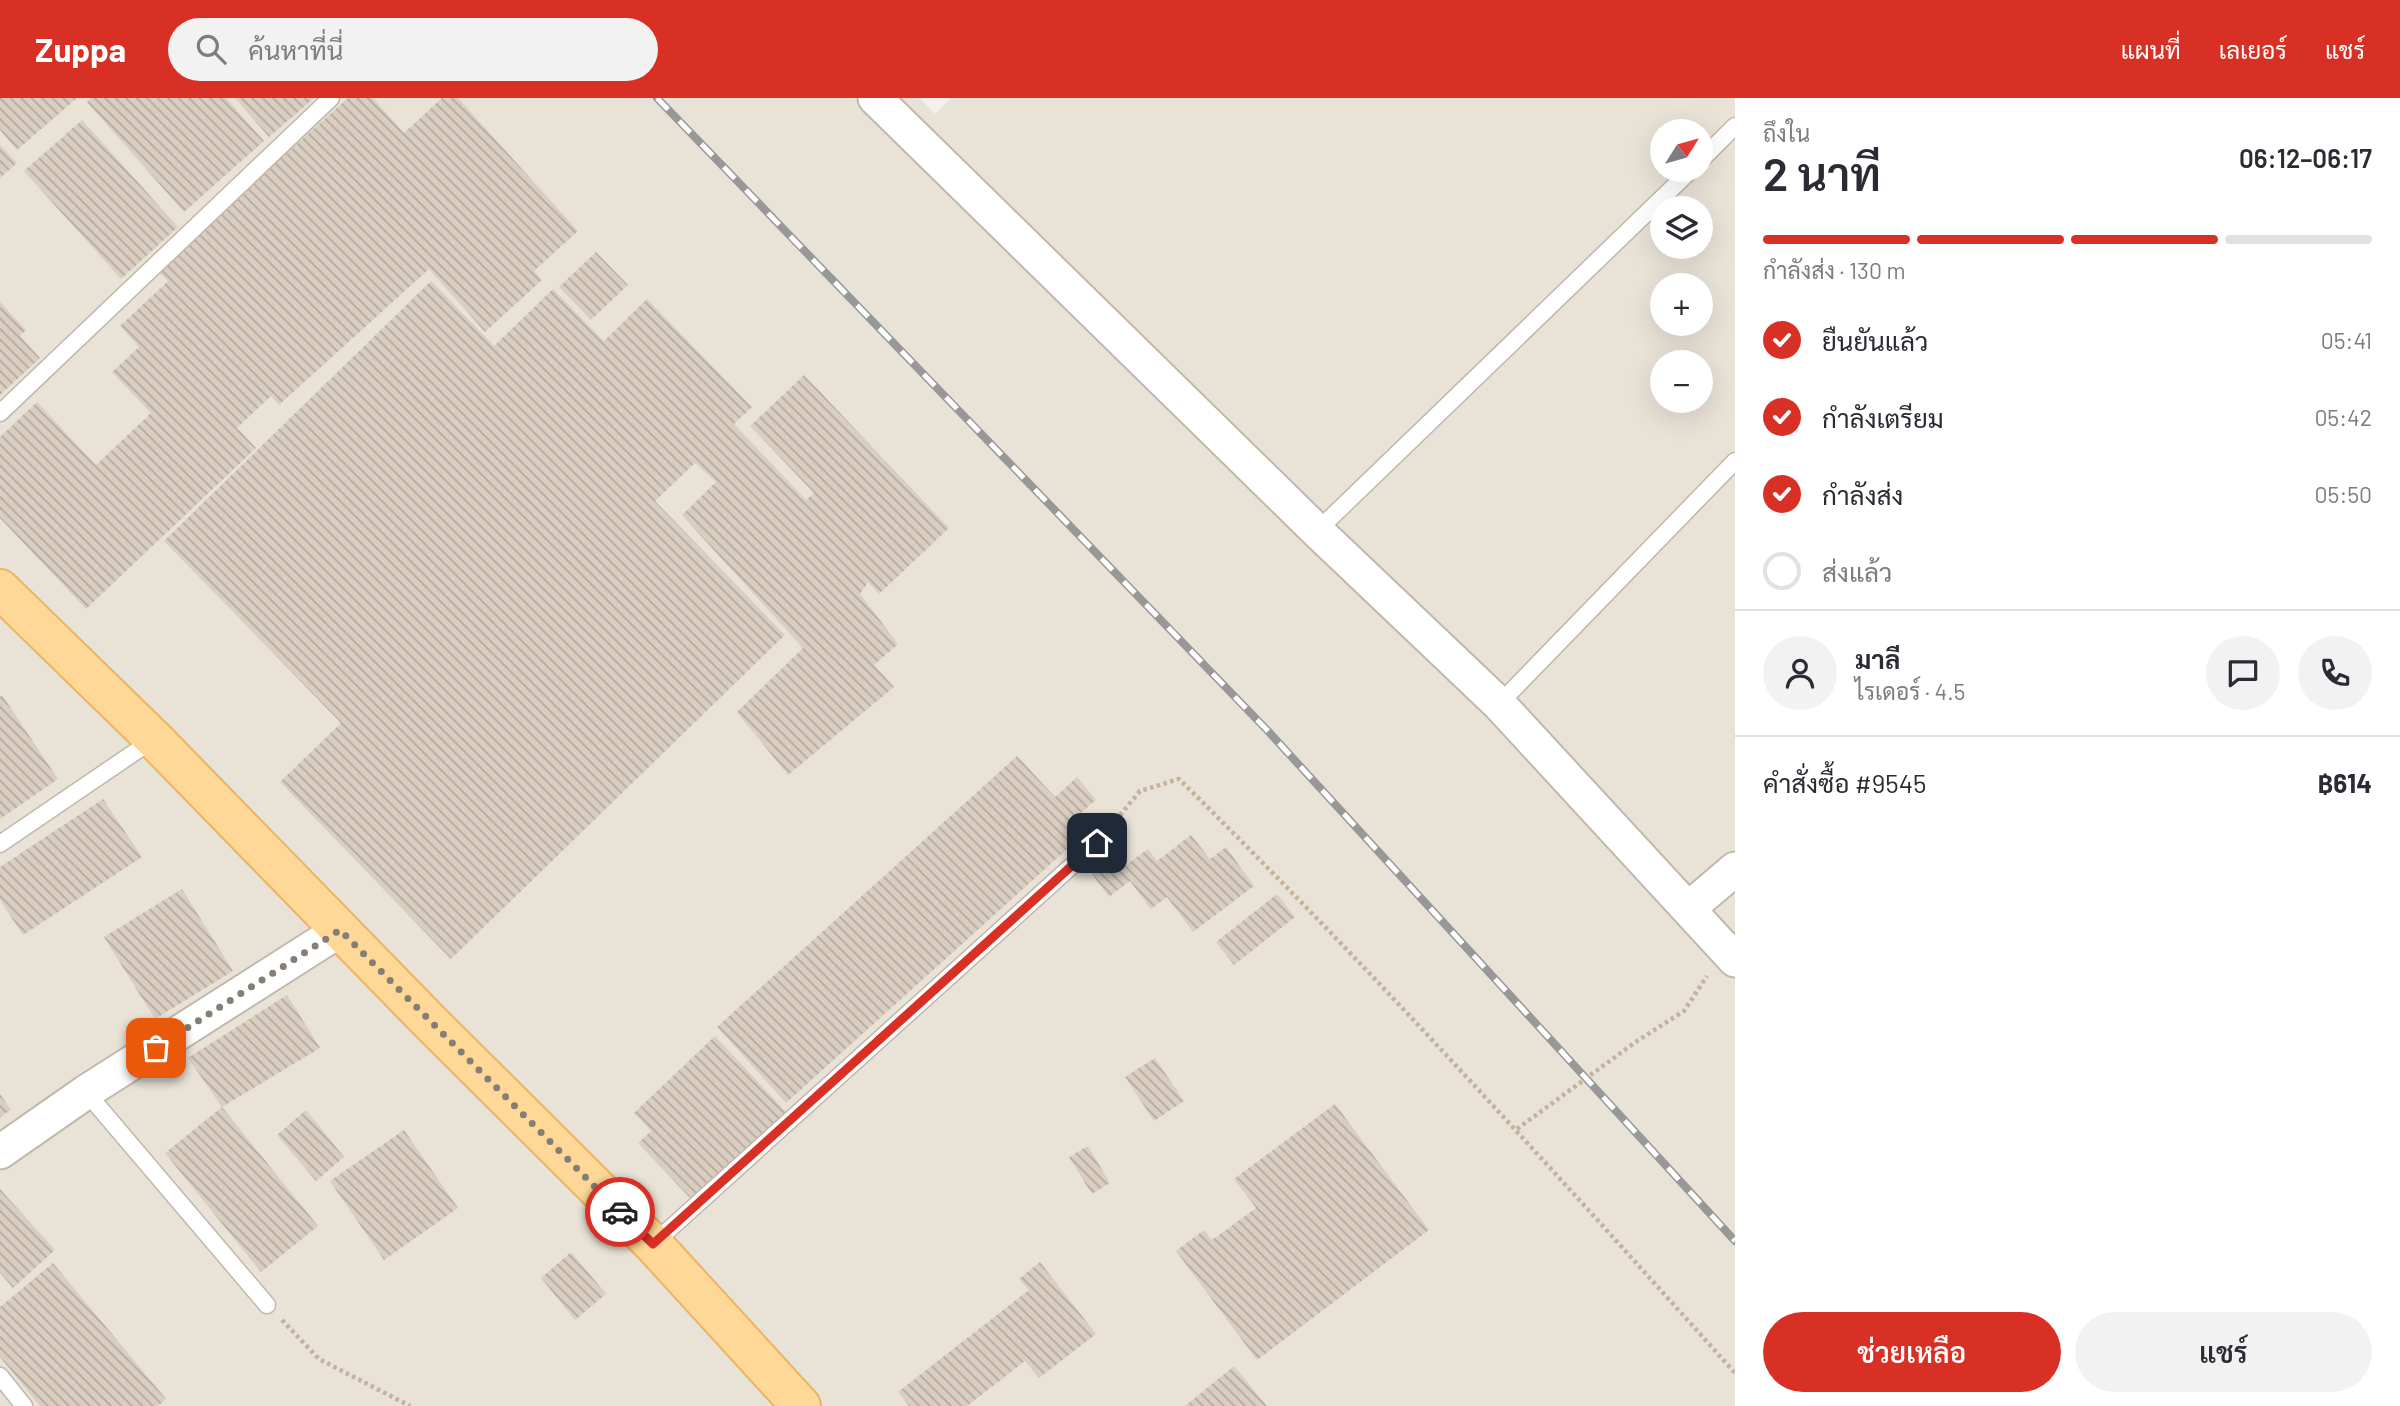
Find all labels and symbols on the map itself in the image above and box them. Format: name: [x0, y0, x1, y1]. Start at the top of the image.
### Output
north arrow: [1650, 119, 1713, 182]
pin: [1067, 813, 1127, 873]
pin: [126, 1018, 186, 1078]
courier: [585, 1177, 655, 1247]

